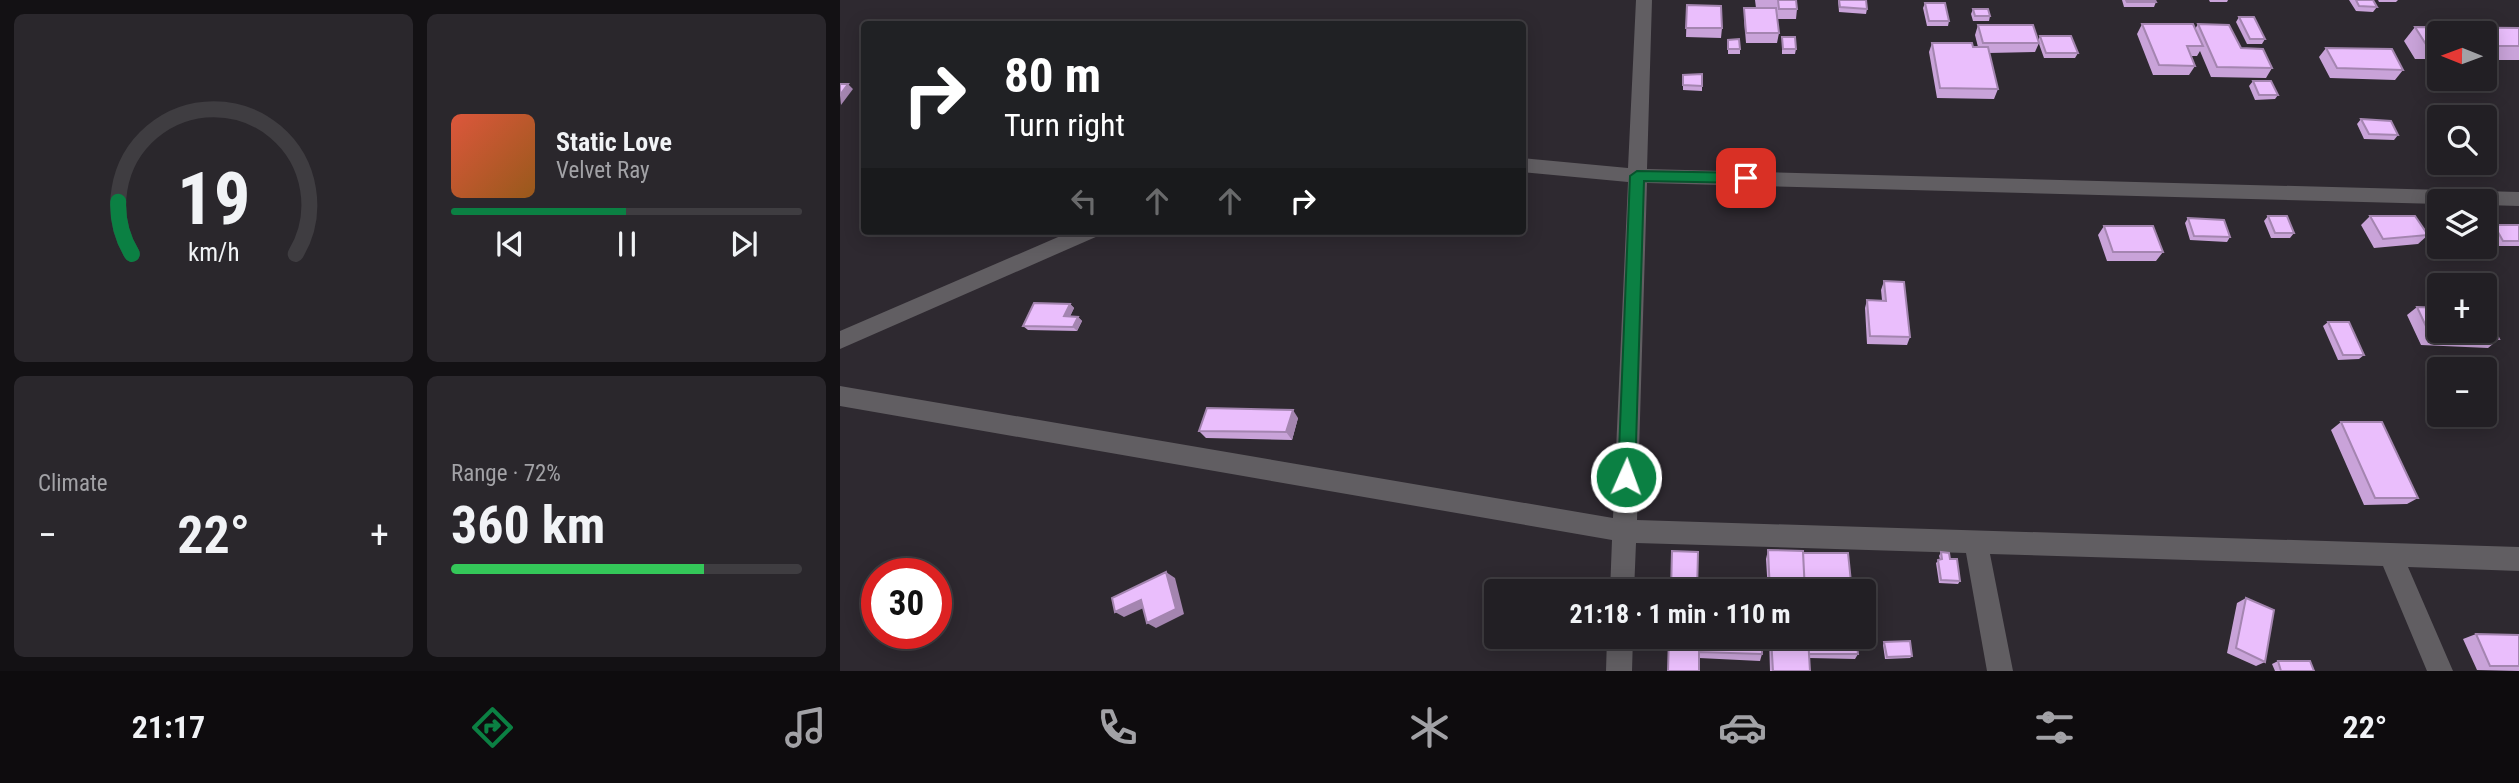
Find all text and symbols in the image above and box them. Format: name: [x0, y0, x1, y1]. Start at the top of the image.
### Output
north arrow: [2427, 21, 2497, 91]
map controls: [2427, 21, 2497, 427]
text: 80 m: [1004, 47, 1101, 104]
icon: right: [889, 49, 980, 140]
button: search: [2427, 105, 2497, 175]
text: Turn right: [1004, 106, 1125, 144]
text: Static Love: [556, 127, 672, 157]
pin: [1716, 148, 1776, 208]
text: 19: [177, 157, 250, 243]
text: Velvet Ray: [556, 157, 650, 184]
icon: arrive: [1727, 159, 1765, 197]
icon: left: [1065, 182, 1103, 220]
icon: ahead: [1138, 182, 1176, 220]
icon: ahead: [1211, 182, 1249, 220]
icon: right: [1284, 182, 1322, 220]
button: layers: [2427, 189, 2497, 259]
icon: previous: [491, 225, 529, 263]
icon: pause: [608, 225, 646, 263]
icon: next: [725, 225, 763, 263]
text: km/h: [188, 238, 239, 267]
button: +: [2427, 273, 2497, 343]
button: −: [2427, 357, 2497, 427]
position arrow: [1589, 440, 1663, 514]
text: Range · 72%: [451, 460, 561, 487]
text: Climate: [38, 470, 108, 497]
text: 360 km: [451, 495, 605, 556]
text: 22°: [177, 505, 250, 566]
text: −: [38, 513, 57, 557]
text: +: [370, 513, 389, 557]
speed limit sign: 30: [861, 558, 952, 649]
text: 21:18 · 1 min · 110 m: [1570, 599, 1790, 629]
icon: directions: [468, 703, 517, 752]
icon: music: [781, 703, 830, 752]
icon: phone: [1093, 703, 1142, 752]
icon: climate: [1405, 703, 1454, 752]
icon: car: [1718, 703, 1767, 752]
icon: filters: [2030, 703, 2079, 752]
text: 21:17: [132, 708, 205, 746]
text: 22°: [2343, 708, 2387, 746]

